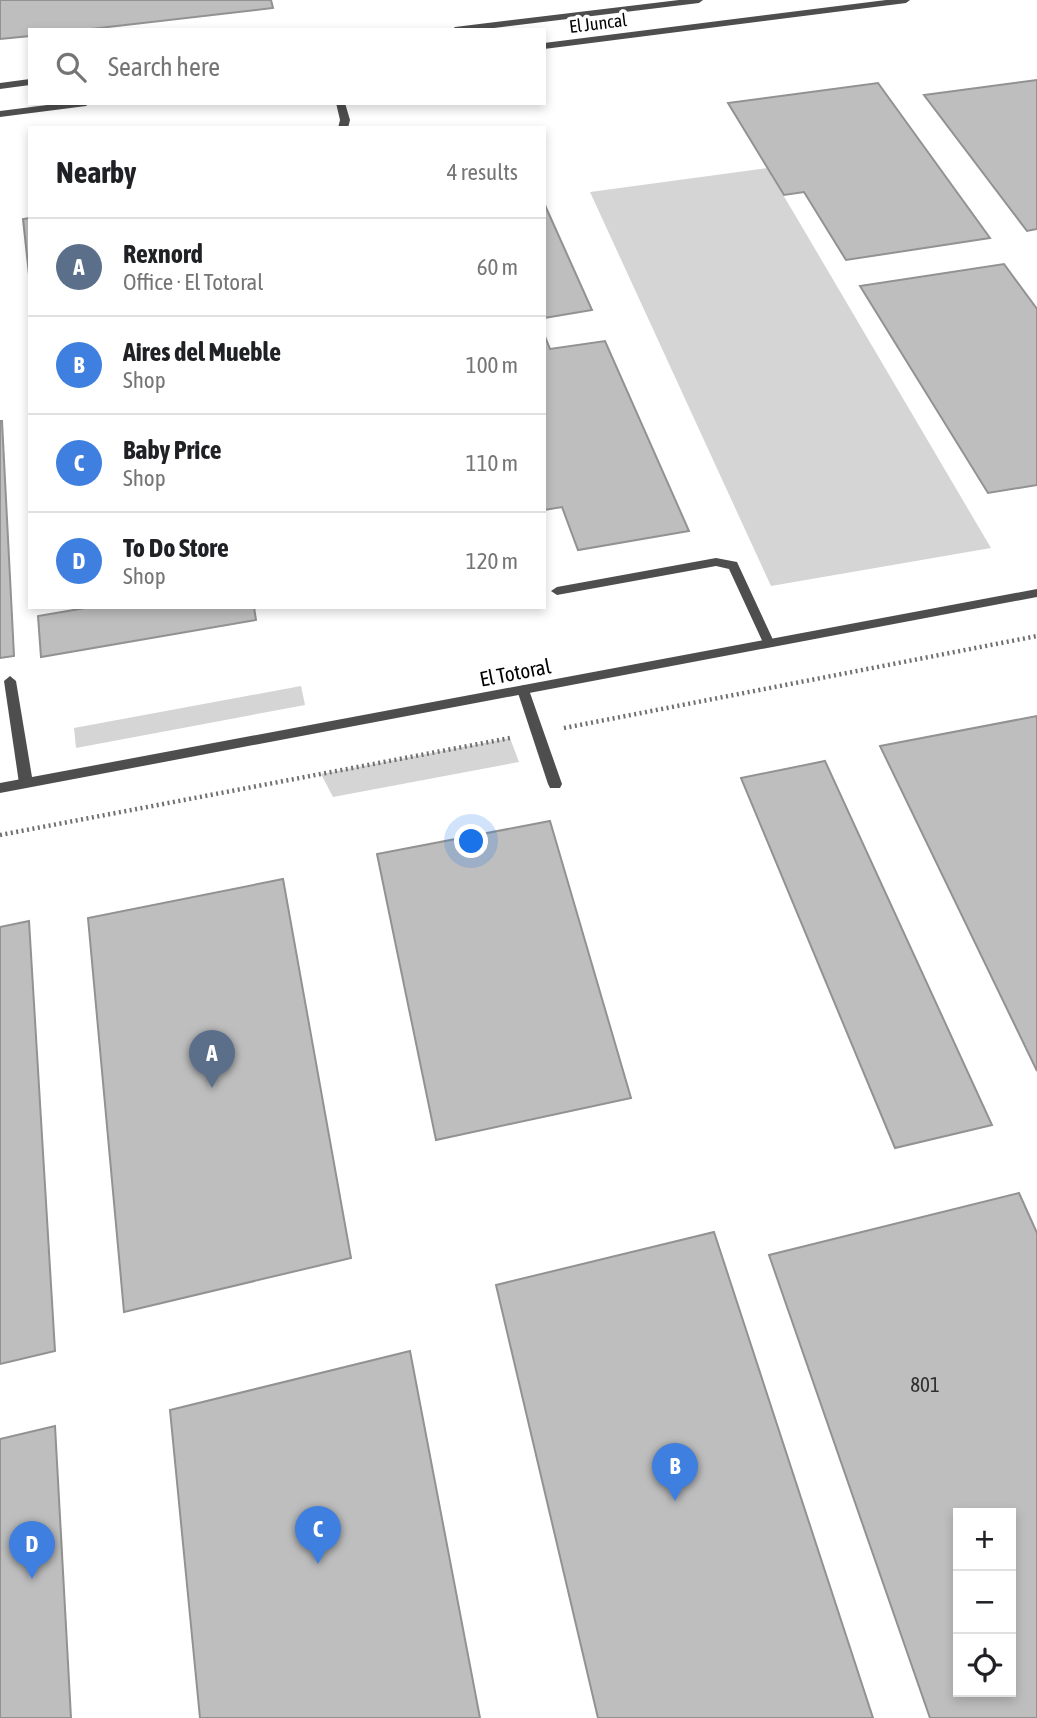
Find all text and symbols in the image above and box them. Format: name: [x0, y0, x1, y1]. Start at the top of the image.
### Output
street label: El Juncal: [568, 9, 628, 37]
search box: [28, 28, 546, 105]
icon: search: [52, 48, 90, 86]
text: Search here: [108, 52, 220, 82]
text: Nearby: [56, 155, 136, 189]
text: 4 results: [447, 159, 518, 185]
text: Rexnord: [123, 239, 203, 269]
text: A: [73, 254, 85, 280]
text: 60 m: [477, 254, 518, 280]
text: Office · El Totoral: [123, 269, 263, 295]
text: Aires del Mueble: [123, 337, 281, 367]
text: B: [74, 352, 84, 378]
text: 100 m: [466, 352, 518, 378]
text: Shop: [123, 367, 166, 393]
text: Baby Price: [123, 435, 222, 465]
text: C: [74, 450, 84, 476]
text: 110 m: [466, 450, 518, 476]
text: Shop: [123, 465, 166, 491]
text: To Do Store: [123, 533, 229, 563]
text: D: [73, 548, 85, 574]
text: 120 m: [466, 548, 518, 574]
text: Shop: [123, 563, 166, 589]
street label: El Totoral: [477, 653, 553, 691]
your location: [454, 824, 488, 858]
pin: A: [189, 1030, 235, 1088]
house number: 801: [910, 1372, 940, 1396]
pin: B: [652, 1443, 698, 1501]
pin: C: [295, 1506, 341, 1564]
map controls: [953, 1508, 1016, 1697]
button: +: [953, 1508, 1016, 1571]
pin: D: [9, 1521, 55, 1579]
button: −: [953, 1571, 1016, 1634]
button: locate: [953, 1634, 1016, 1697]

